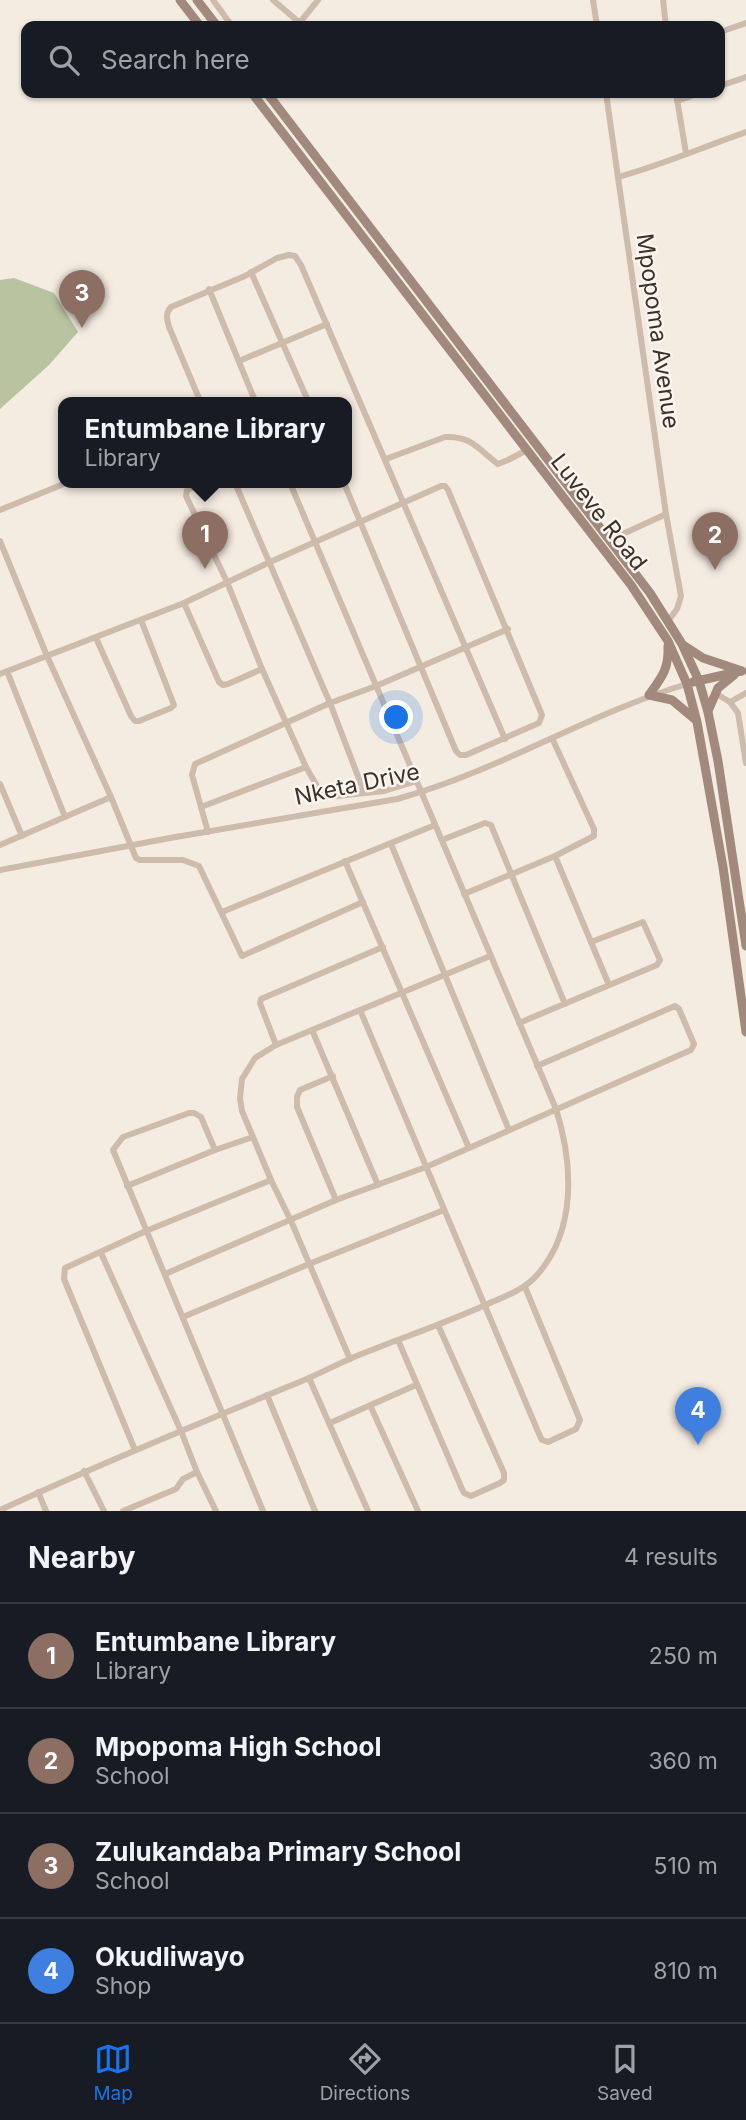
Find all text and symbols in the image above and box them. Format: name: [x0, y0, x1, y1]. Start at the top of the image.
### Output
search box: [21, 21, 725, 98]
icon: search: [45, 41, 83, 79]
text: Search here: [101, 44, 250, 75]
street label: Mpopoma Avenue: [630, 232, 686, 430]
pin: 3: [59, 270, 105, 328]
popup: [58, 397, 352, 488]
text: Entumbane Library: [84, 413, 326, 444]
text: Library: [84, 444, 161, 472]
street label: Luveve Road: [545, 448, 653, 576]
pin: 1: [182, 511, 228, 569]
pin: 2: [692, 512, 738, 570]
your location: [379, 700, 413, 734]
street label: Nketa Drive: [292, 757, 422, 811]
pin: 4: [675, 1387, 721, 1445]
text: Nearby: [28, 1539, 136, 1575]
text: 4 results: [624, 1543, 718, 1571]
text: Entumbane Library: [95, 1626, 336, 1657]
text: 1: [46, 1642, 56, 1670]
text: 250 m: [649, 1642, 718, 1670]
text: Library: [95, 1657, 171, 1685]
text: Mpopoma High School: [95, 1731, 382, 1762]
text: 2: [44, 1747, 58, 1775]
text: 360 m: [648, 1747, 718, 1775]
text: School: [95, 1762, 170, 1790]
text: Zulukandaba Primary School: [95, 1836, 461, 1867]
text: 3: [44, 1852, 58, 1880]
text: 510 m: [654, 1852, 718, 1880]
text: School: [95, 1867, 170, 1895]
text: Okudliwayo: [95, 1941, 245, 1972]
text: 4: [43, 1957, 59, 1985]
text: 810 m: [653, 1957, 718, 1985]
text: Shop: [95, 1972, 151, 2000]
tab: Map: [93, 2040, 133, 2105]
tab: Directions: [320, 2040, 410, 2105]
tab: Saved: [597, 2040, 653, 2105]

